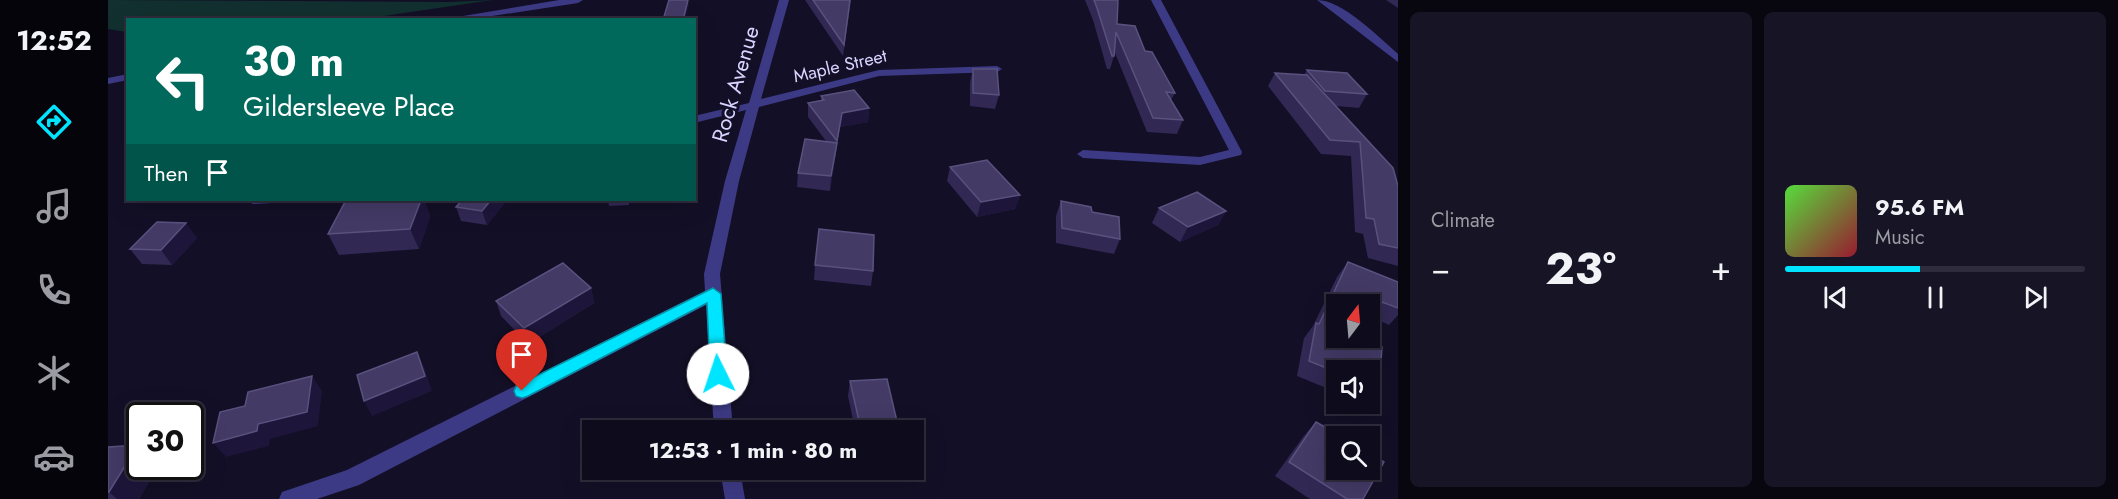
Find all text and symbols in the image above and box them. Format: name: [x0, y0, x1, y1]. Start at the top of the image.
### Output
text: 12:52: [16, 21, 92, 60]
street label: Rock Avenue: [703, 22, 767, 146]
text: 30 m: [243, 31, 344, 92]
icon: left: [144, 42, 222, 120]
street label: Maple Street: [791, 42, 890, 89]
text: Gildersleeve Place: [243, 87, 455, 126]
icon: directions: [33, 101, 75, 143]
icon: arrive: [201, 156, 234, 189]
text: Then: [144, 157, 189, 189]
icon: music: [33, 185, 75, 227]
text: 95.6 FM: [1875, 191, 1964, 223]
text: Climate: [1431, 206, 1495, 235]
text: Music: [1875, 223, 1925, 252]
text: 23°: [1545, 236, 1616, 301]
text: −: [1431, 245, 1450, 292]
text: +: [1711, 245, 1731, 292]
icon: phone: [33, 269, 75, 311]
icon: previous: [1819, 281, 1852, 314]
icon: pause: [1919, 281, 1952, 314]
icon: next: [2019, 281, 2052, 314]
north arrow: [1326, 294, 1380, 348]
map controls: [1326, 294, 1380, 480]
pin: [496, 329, 547, 391]
icon: arrive: [505, 338, 538, 371]
position arrow: [686, 342, 750, 406]
icon: climate: [33, 352, 75, 394]
button: sound: [1326, 360, 1380, 414]
speed limit sign: 30: [126, 402, 204, 480]
button: search: [1326, 426, 1380, 480]
text: 12:53 · 1 min · 80 m: [649, 434, 857, 466]
icon: car: [33, 436, 75, 478]

